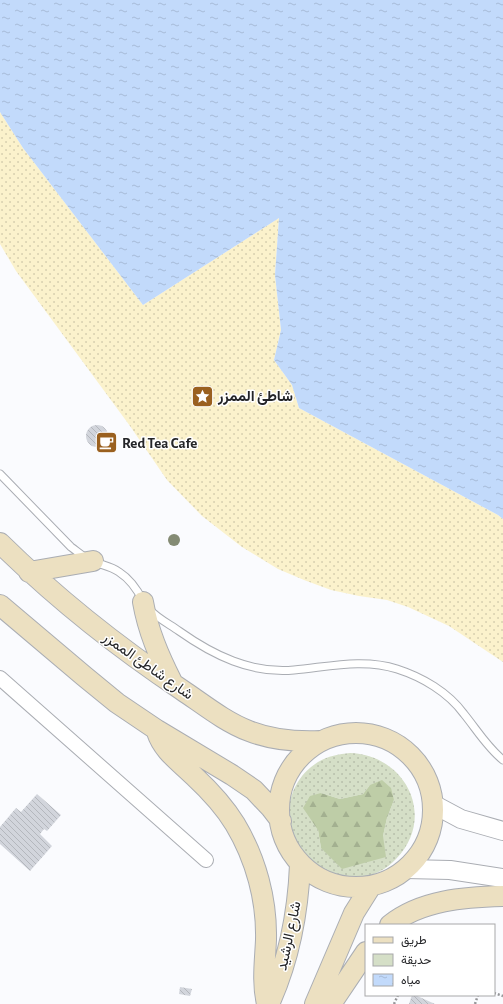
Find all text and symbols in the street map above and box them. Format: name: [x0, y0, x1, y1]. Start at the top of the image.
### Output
place icon: شاطئ الممزر: [189, 383, 215, 409]
place label: شاطئ الممزر: [217, 389, 293, 405]
cafe icon: Red Tea Cafe: [93, 430, 119, 456]
place label: Red Tea Cafe: [122, 436, 197, 451]
street label: شارع شاطئ الممزر: [98, 629, 196, 705]
street label: شارع الرشيد: [274, 900, 307, 973]
legend: [365, 924, 495, 996]
text: طريق: [401, 934, 427, 948]
text: حديقة: [401, 954, 431, 967]
text: مياه: [401, 974, 420, 987]

